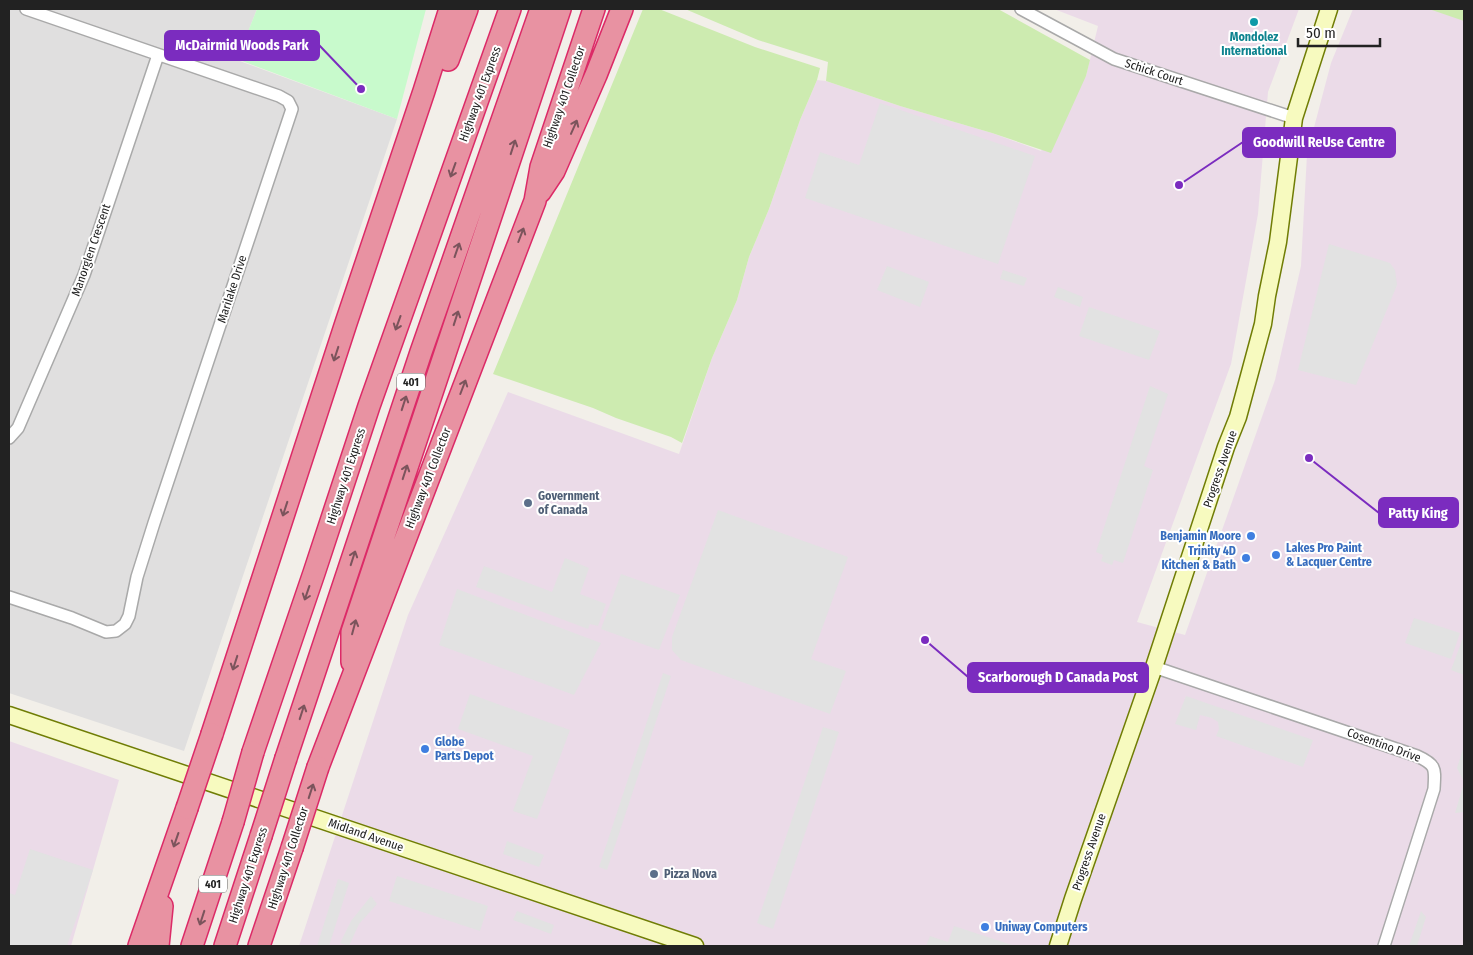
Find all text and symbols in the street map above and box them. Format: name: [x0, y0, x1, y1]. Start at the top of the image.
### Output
scale bar: [1298, 15, 1380, 47]
marker: Mondolez International: [1248, 16, 1260, 28]
text: 50 m: [1306, 24, 1336, 42]
place label: Mondolez International: [1221, 30, 1287, 58]
callout: McDairmid Woods Park: [165, 31, 319, 60]
text: McDairmid Woods Park: [175, 37, 310, 54]
street label: Highway 401 Collector: [540, 43, 588, 150]
street label: Highway 401 Express: [456, 44, 504, 144]
street label: Schick Court: [1123, 56, 1185, 88]
one-way arrow: [569, 120, 579, 135]
callout: Goodwill ReUse Centre: [1243, 128, 1395, 157]
text: Goodwill ReUse Centre: [1253, 134, 1385, 151]
one-way arrow: [509, 140, 518, 156]
one-way arrow: [448, 162, 457, 177]
street label: Manorglen Crescent: [69, 202, 113, 298]
one-way arrow: [517, 228, 527, 243]
one-way arrow: [453, 242, 462, 258]
street label: Marilake Drive: [214, 253, 250, 325]
one-way arrow: [452, 311, 461, 326]
one-way arrow: [393, 315, 402, 330]
one-way arrow: [330, 346, 340, 362]
road number: 401: [397, 374, 425, 391]
one-way arrow: [459, 380, 468, 395]
one-way arrow: [400, 396, 409, 412]
street label: Highway 401 Collector: [402, 425, 454, 530]
street label: Highway 401 Express: [324, 426, 368, 526]
street label: Progress Avenue: [1200, 429, 1240, 509]
one-way arrow: [401, 465, 410, 481]
place label: Government of Canada: [538, 489, 600, 517]
marker: Government of Canada: [522, 497, 534, 509]
callout: Patty King: [1379, 498, 1458, 527]
one-way arrow: [280, 500, 290, 516]
text: Patty King: [1388, 505, 1448, 522]
place label: Benjamin Moore: [1160, 529, 1241, 543]
marker: Benjamin Moore: [1245, 530, 1257, 542]
place label: Lakes Pro Paint & Lacquer Centre: [1286, 541, 1372, 569]
place label: Trinity 4D Kitchen & Bath: [1162, 544, 1236, 572]
marker: Lakes Pro Paint & Lacquer Centre: [1270, 549, 1282, 561]
one-way arrow: [349, 550, 358, 566]
marker: Trinity 4D Kitchen & Bath: [1240, 552, 1252, 564]
one-way arrow: [302, 585, 312, 601]
one-way arrow: [350, 619, 360, 635]
one-way arrow: [230, 655, 239, 670]
callout: Scarborough D Canada Post: [968, 663, 1148, 692]
text: Scarborough D Canada Post: [978, 669, 1139, 686]
one-way arrow: [297, 704, 307, 720]
street label: Cosentino Drive: [1345, 725, 1423, 765]
place label: Globe Parts Depot: [435, 735, 494, 763]
marker: Globe Parts Depot: [419, 743, 431, 755]
one-way arrow: [306, 783, 316, 799]
street label: Highway 401 Collector: [265, 804, 311, 911]
street label: Progress Avenue: [1069, 812, 1109, 892]
street label: Midland Avenue: [327, 816, 406, 854]
street label: Highway 401 Express: [226, 825, 270, 925]
one-way arrow: [171, 831, 181, 847]
place label: Pizza Nova: [664, 867, 717, 881]
marker: Pizza Nova: [648, 868, 660, 880]
road number: 401: [199, 876, 227, 892]
one-way arrow: [196, 910, 206, 926]
place label: Uniway Computers: [995, 920, 1088, 934]
marker: Uniway Computers: [979, 921, 991, 933]

